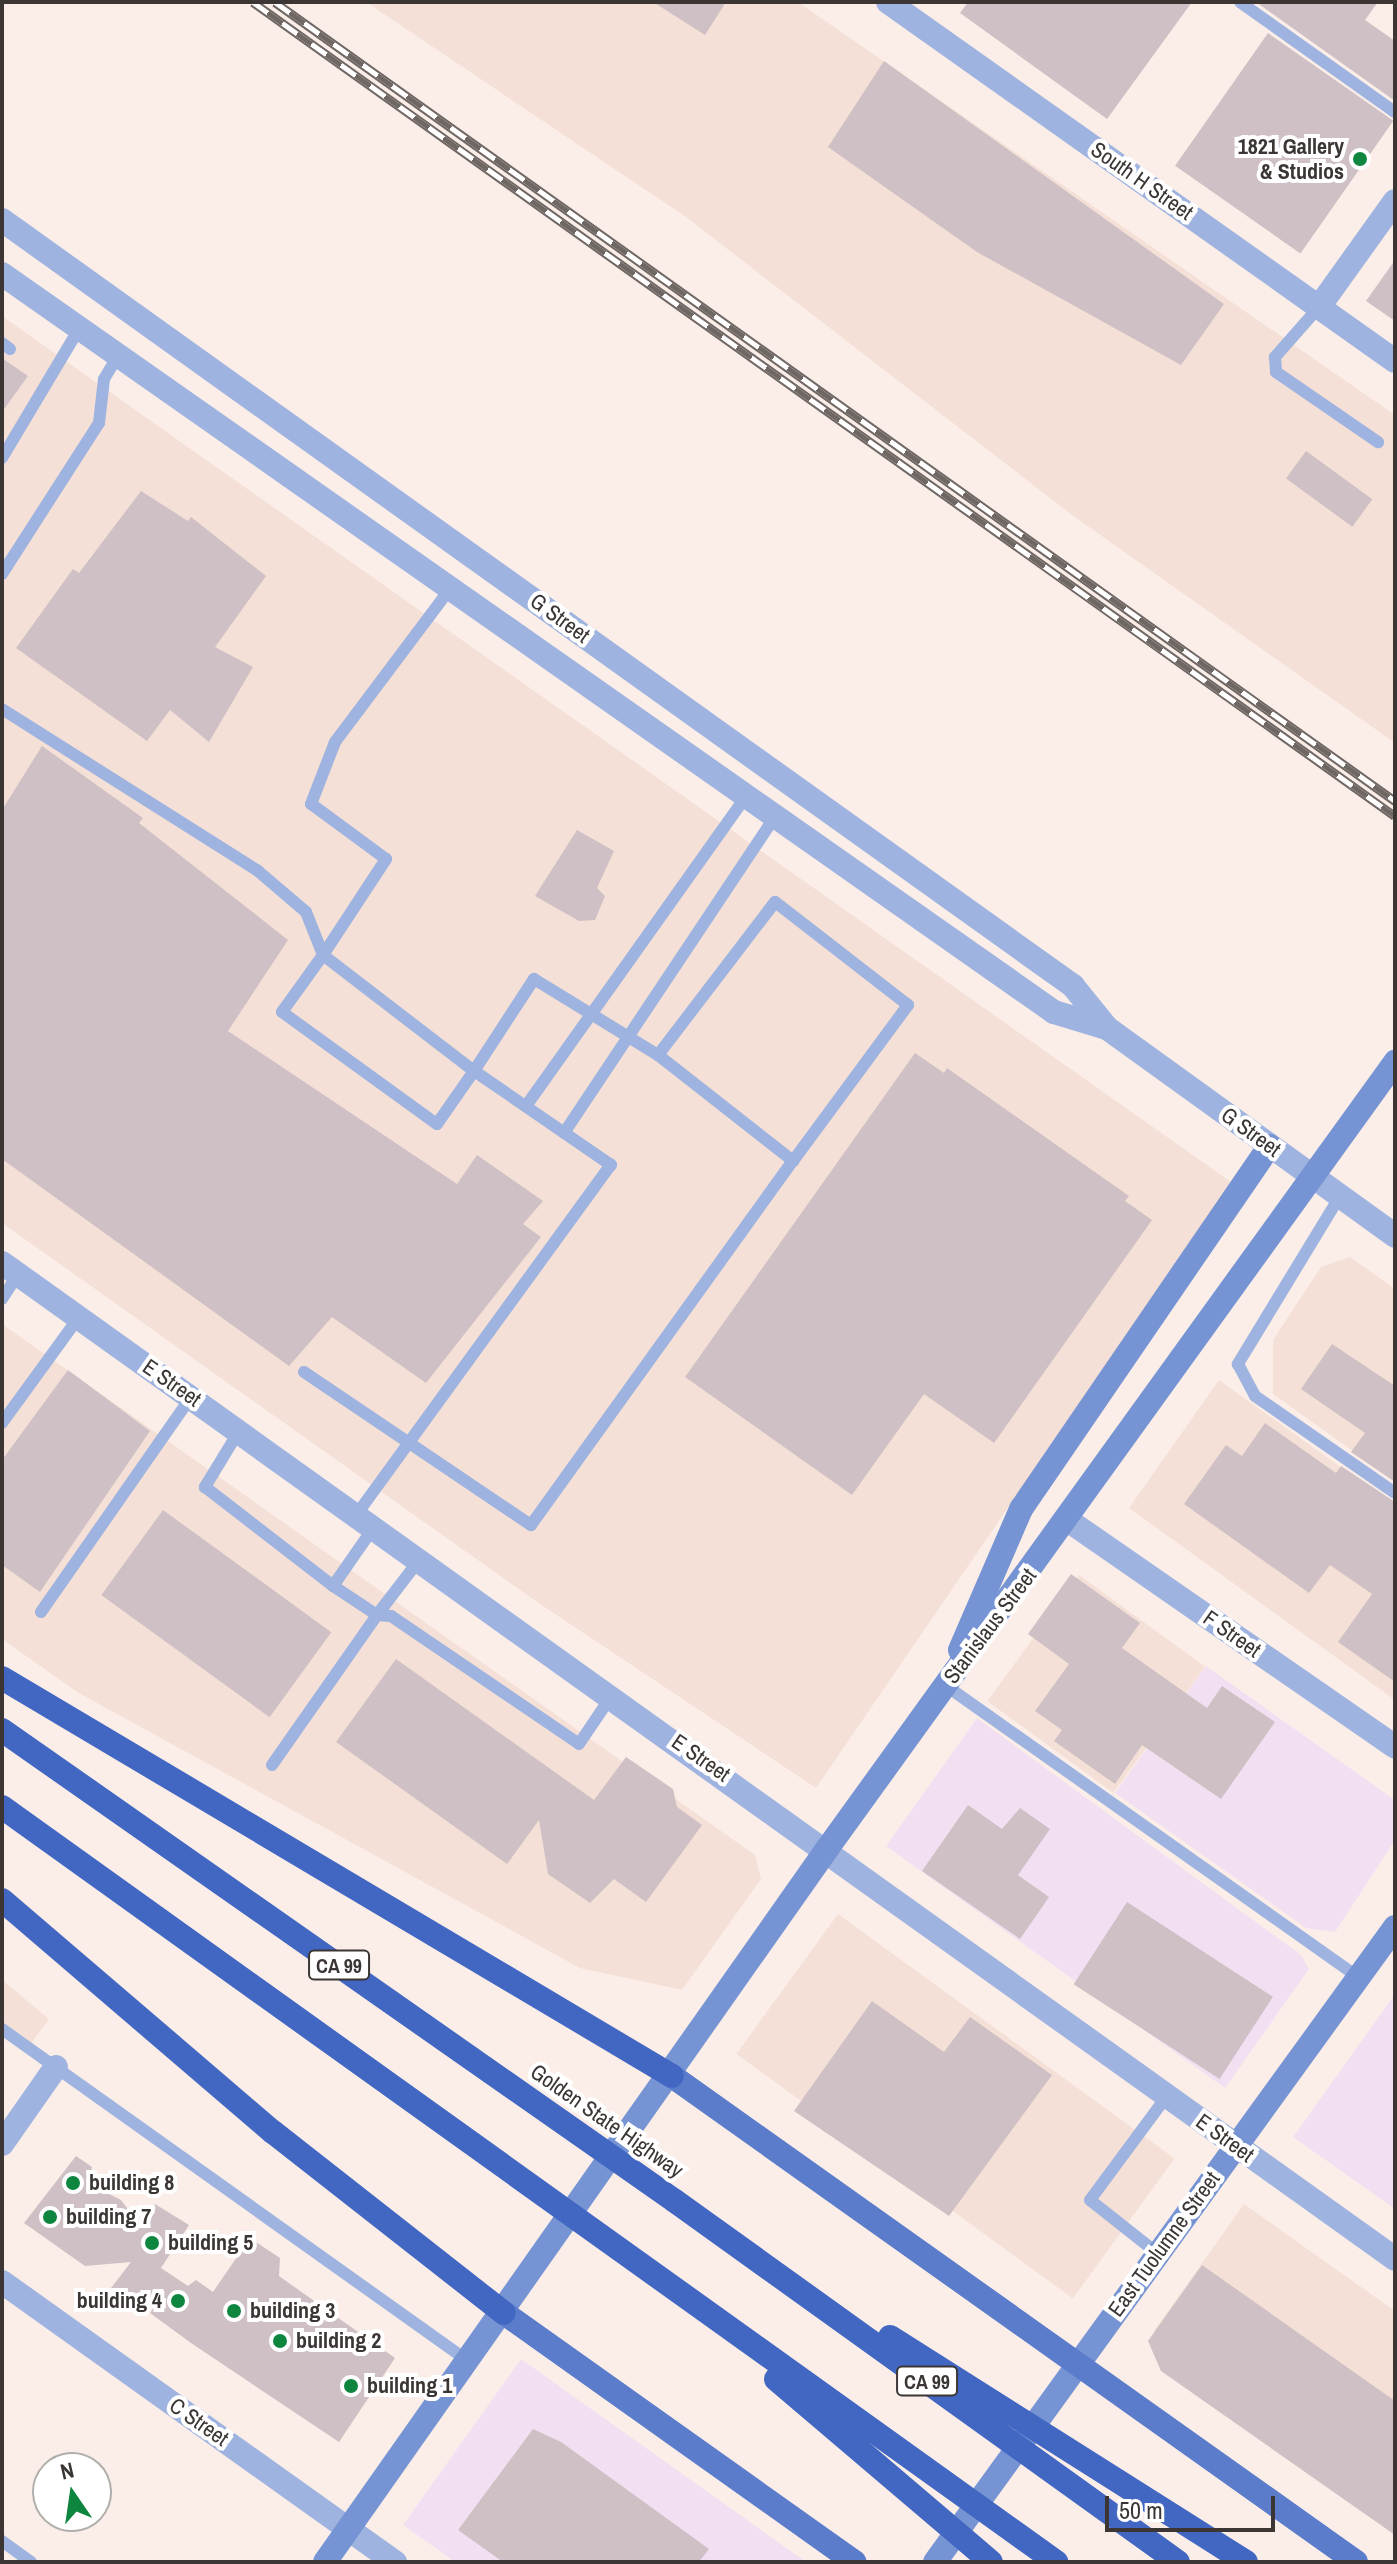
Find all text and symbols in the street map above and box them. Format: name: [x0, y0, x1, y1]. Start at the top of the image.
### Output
place label: 1821 Gallery & Studios: [1238, 133, 1344, 184]
street label: South H Street: [1086, 136, 1198, 226]
marker: 1821 Gallery & Studios: [1351, 150, 1369, 168]
street label: G Street: [525, 588, 595, 648]
street label: G Street: [1216, 1102, 1286, 1162]
street label: E Street: [138, 1353, 206, 1413]
street label: Stanislaus Street: [938, 1563, 1042, 1689]
street label: F Street: [1198, 1605, 1266, 1663]
street label: E Street: [667, 1728, 735, 1788]
road number: CA 99: [307, 1949, 371, 1981]
street label: Golden State Highway: [525, 2058, 689, 2184]
street label: E Street: [1191, 2108, 1259, 2168]
street label: East Tuolumne Street: [1102, 2166, 1226, 2322]
place label: building 8: [89, 2170, 174, 2196]
marker: building 8: [64, 2174, 82, 2192]
place label: building 7: [66, 2204, 151, 2230]
marker: building 7: [41, 2208, 59, 2226]
place label: building 5: [168, 2230, 253, 2256]
marker: building 5: [143, 2234, 161, 2252]
place label: building 4: [77, 2288, 162, 2314]
marker: building 4: [169, 2292, 187, 2310]
place label: building 3: [250, 2298, 335, 2324]
marker: building 3: [225, 2302, 243, 2320]
place label: building 2: [296, 2328, 381, 2354]
marker: building 2: [271, 2332, 289, 2350]
road number: CA 99: [895, 2365, 959, 2397]
place label: building 1: [367, 2373, 452, 2399]
marker: building 1: [342, 2377, 360, 2395]
street label: C Street: [164, 2392, 234, 2452]
north arrow: [32, 2452, 112, 2532]
text: N: [57, 2454, 77, 2487]
scale bar: [1109, 2480, 1279, 2530]
text: 50 m: [1119, 2494, 1163, 2526]

